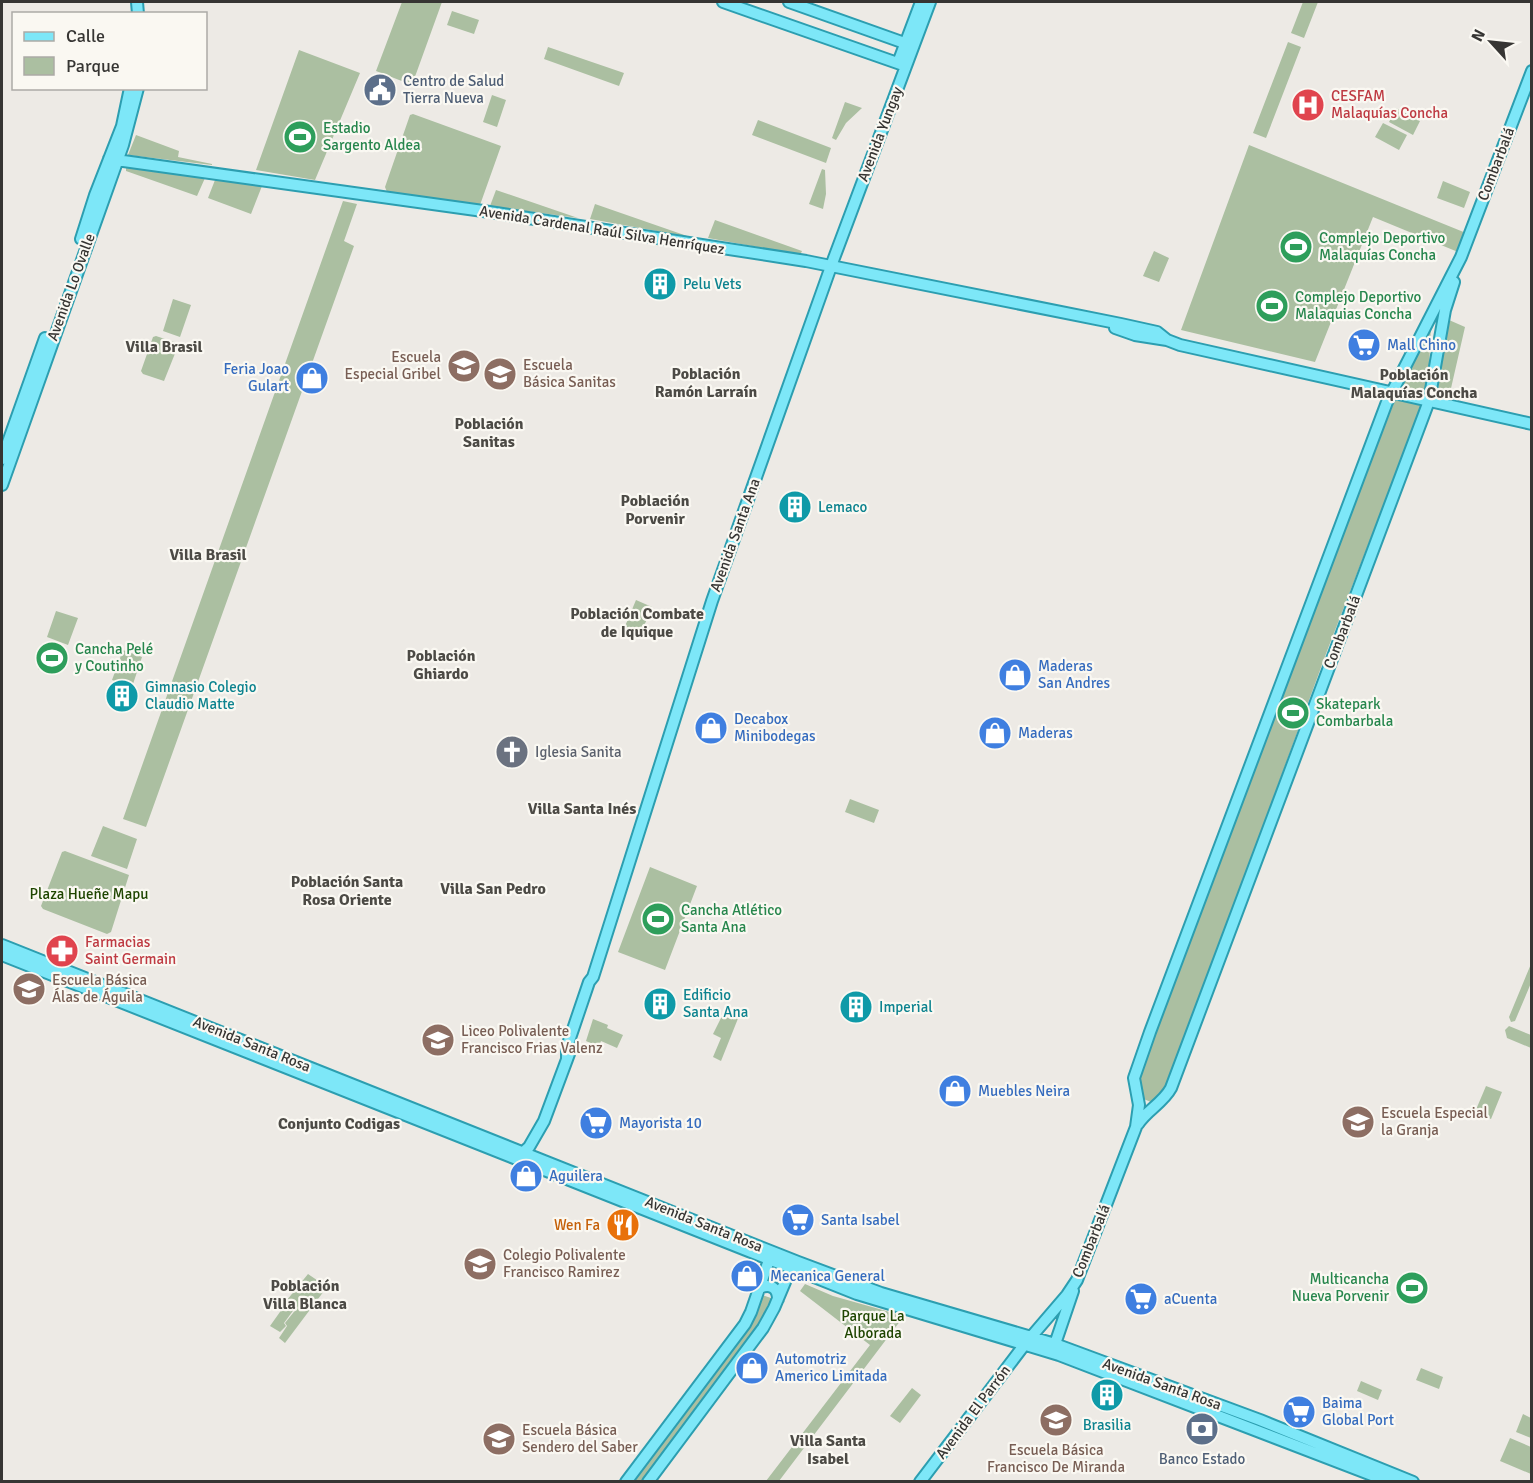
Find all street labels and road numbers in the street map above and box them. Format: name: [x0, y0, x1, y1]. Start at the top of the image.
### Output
street label: Avenida Yungay: [854, 84, 906, 184]
street label: Combarbalá: [1474, 125, 1518, 203]
street label: Avenida Cardenal Raúl Silva Henríquez: [478, 202, 726, 258]
street label: Avenida Lo Ovalle: [43, 231, 99, 343]
street label: Avenida Santa Ana: [706, 476, 764, 594]
street label: Combarbalá: [1320, 593, 1364, 671]
street label: Avenida Santa Rosa: [191, 1012, 313, 1076]
street label: Avenida Santa Rosa: [643, 1192, 765, 1256]
street label: Combarbalá: [1068, 1202, 1114, 1280]
street label: Avenida Santa Rosa: [1100, 1354, 1224, 1414]
street label: Avenida El Parrón: [932, 1362, 1014, 1462]

